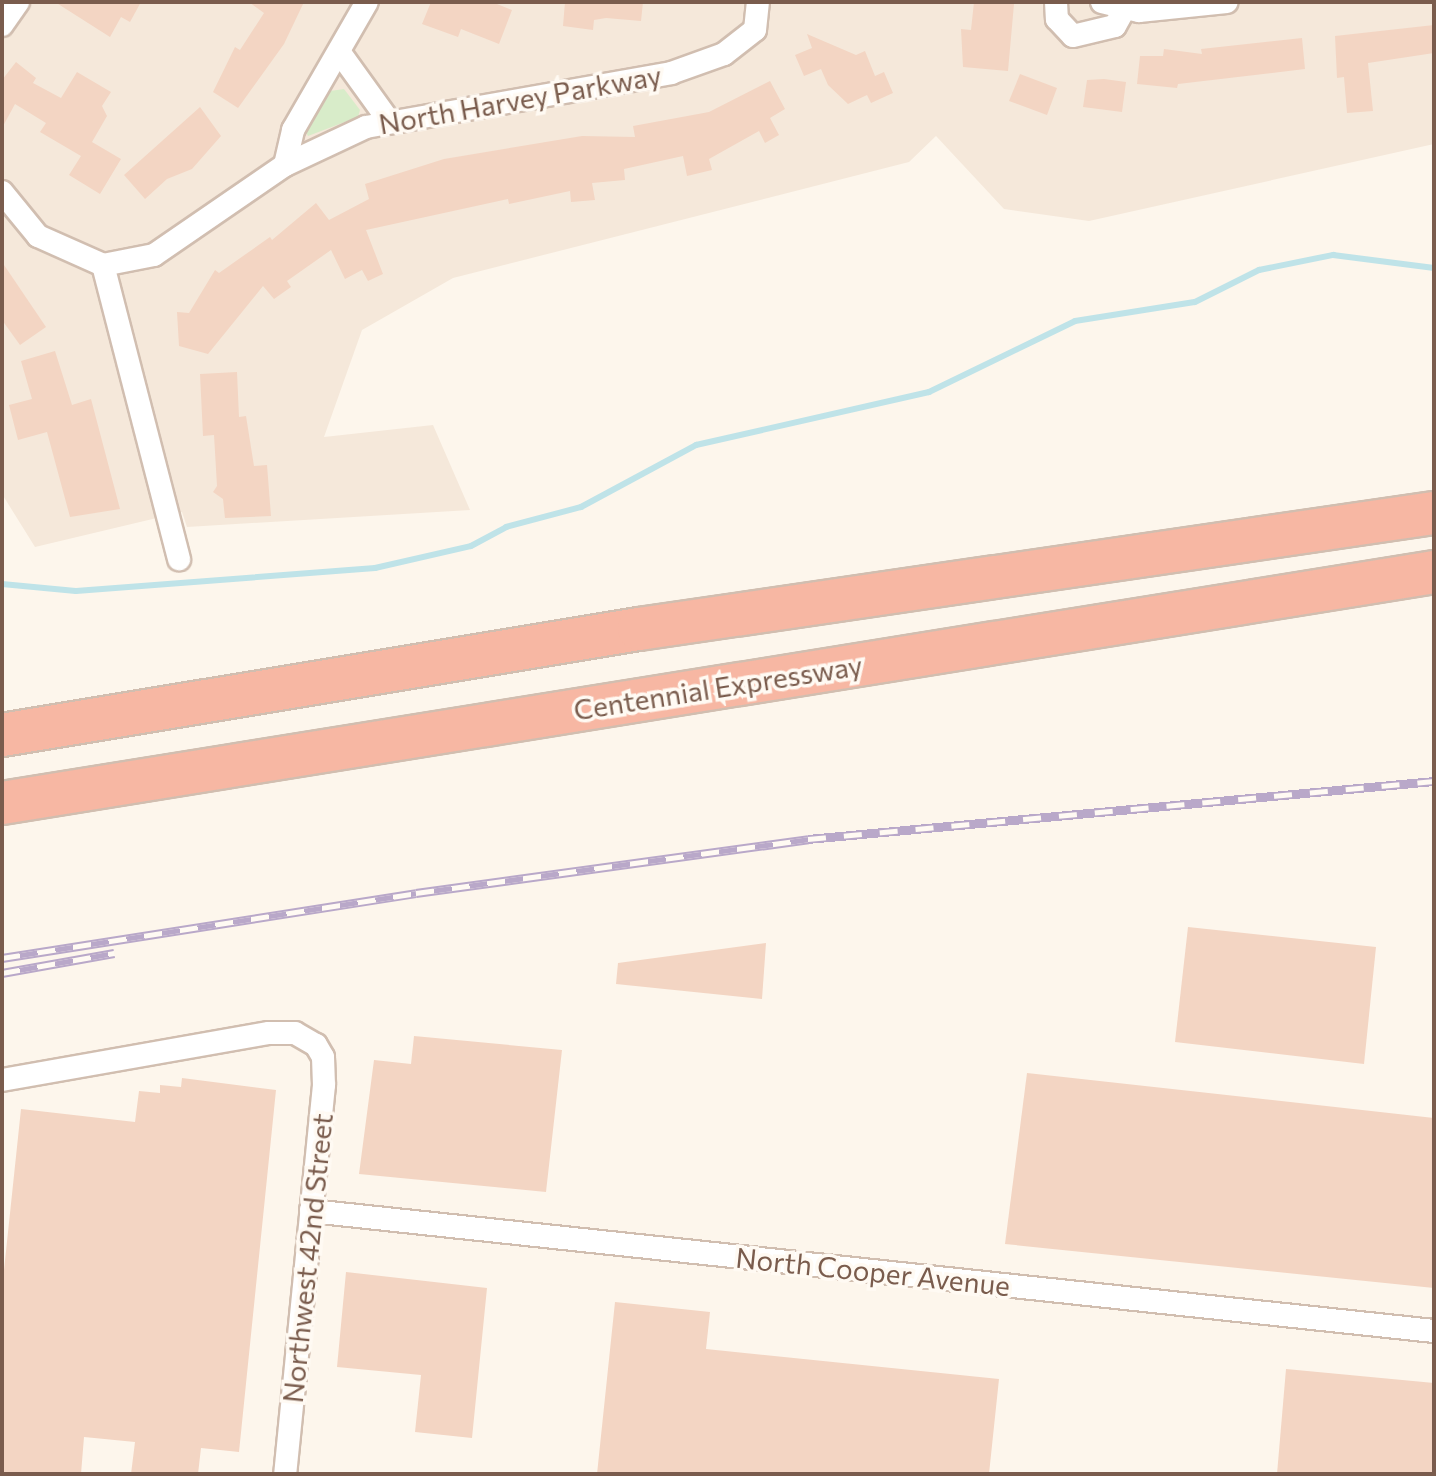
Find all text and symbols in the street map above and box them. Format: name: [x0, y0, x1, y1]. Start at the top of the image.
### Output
street label: North Harvey Parkway: [376, 58, 664, 140]
street label: Centennial Expressway: [571, 648, 865, 726]
street label: Northwest 42nd Street: [275, 1112, 339, 1404]
street label: North Cooper Avenue: [734, 1240, 1012, 1302]

